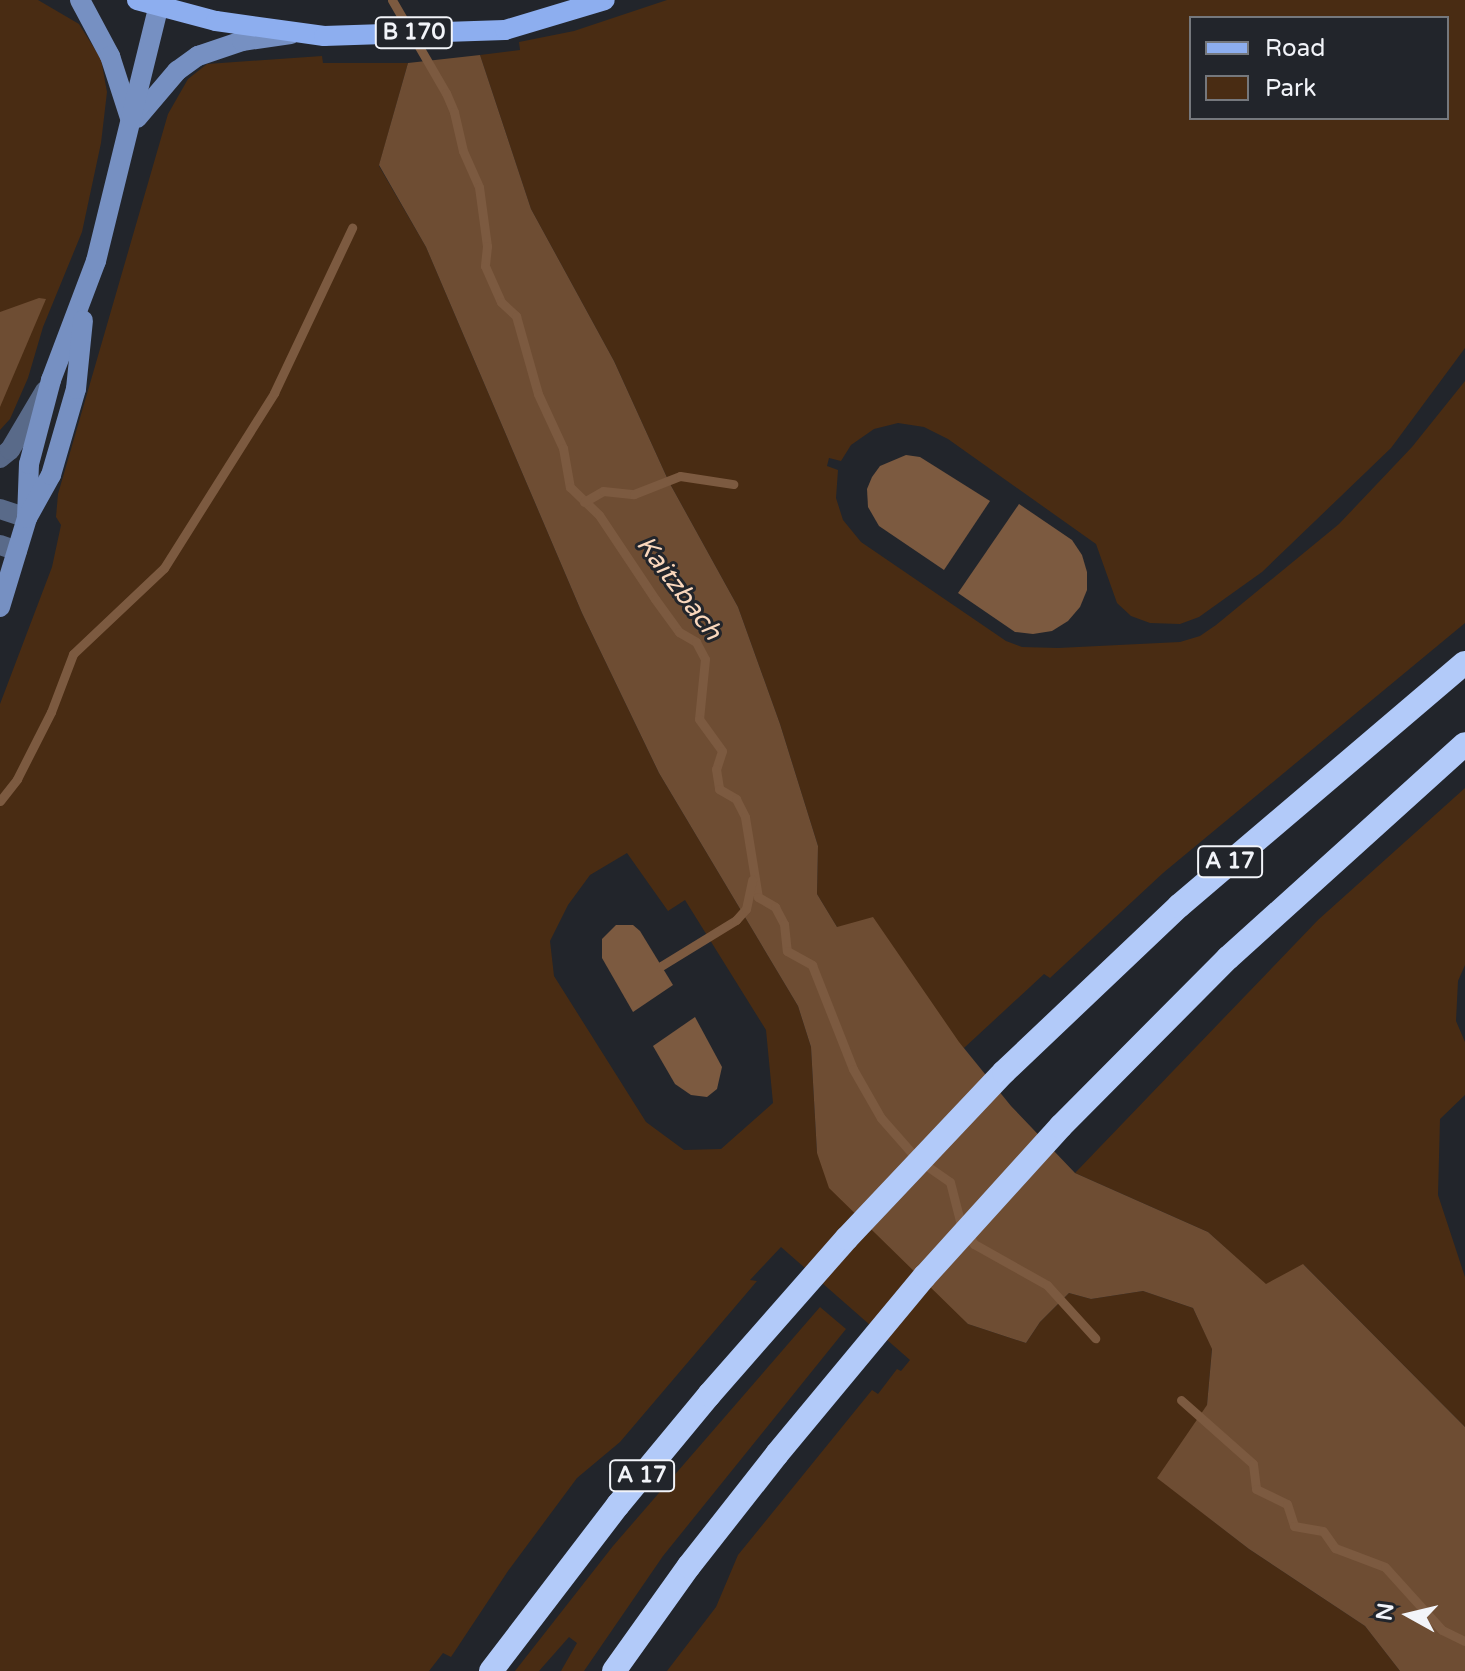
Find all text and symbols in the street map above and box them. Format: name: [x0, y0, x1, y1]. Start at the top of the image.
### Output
road number: B 170: [374, 15, 454, 51]
legend: [1189, 16, 1449, 120]
text: Road: [1265, 34, 1325, 63]
text: Park: [1265, 74, 1316, 103]
water label: Kaitzbach: [630, 530, 728, 646]
road number: A 17: [1196, 844, 1264, 880]
road number: A 17: [608, 1458, 676, 1494]
north arrow: [1369, 1575, 1449, 1655]
text: N: [1371, 1601, 1399, 1622]

